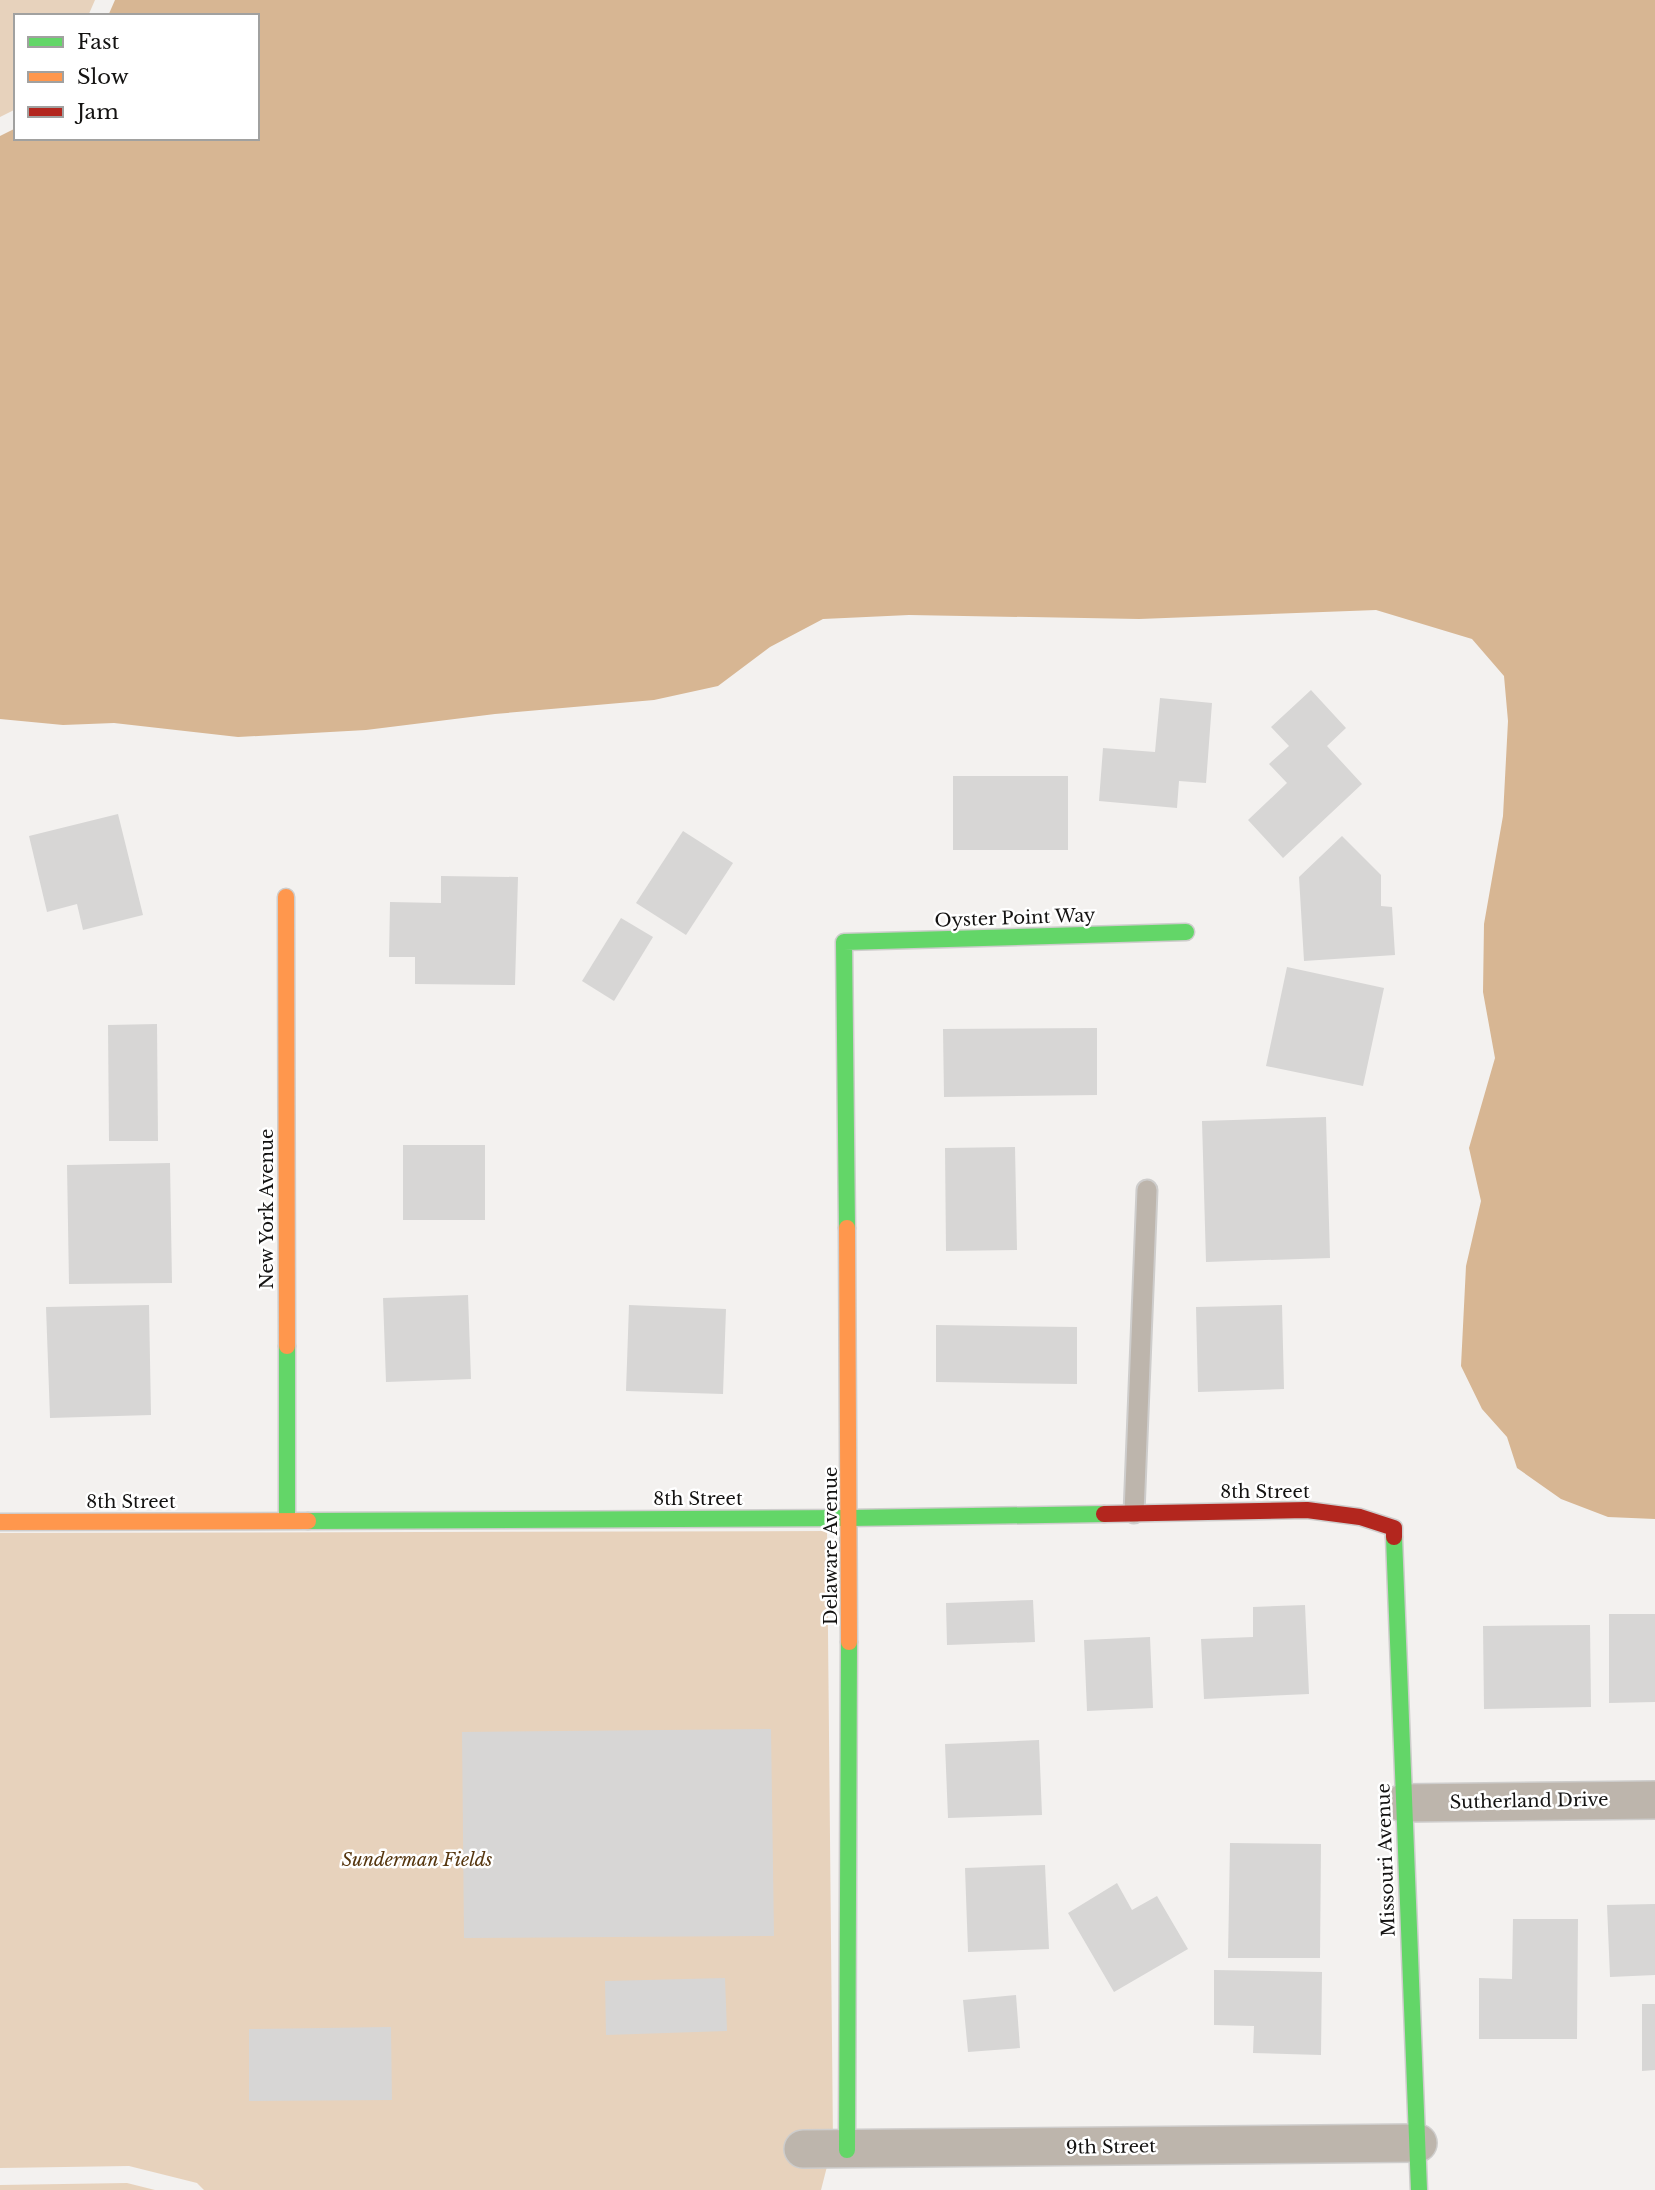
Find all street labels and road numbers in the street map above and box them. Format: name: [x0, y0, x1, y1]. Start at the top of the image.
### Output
street label: Oyster Point Way: [934, 904, 1096, 932]
street label: New York Avenue: [256, 1129, 278, 1289]
street label: Delaware Avenue: [820, 1467, 842, 1625]
street label: 8th Street: [1220, 1481, 1310, 1503]
street label: 8th Street: [653, 1488, 743, 1510]
street label: 8th Street: [86, 1491, 176, 1513]
street label: Missouri Avenue: [1372, 1783, 1400, 1937]
street label: Sutherland Drive: [1449, 1789, 1609, 1813]
street label: 9th Street: [1066, 2135, 1156, 2159]

